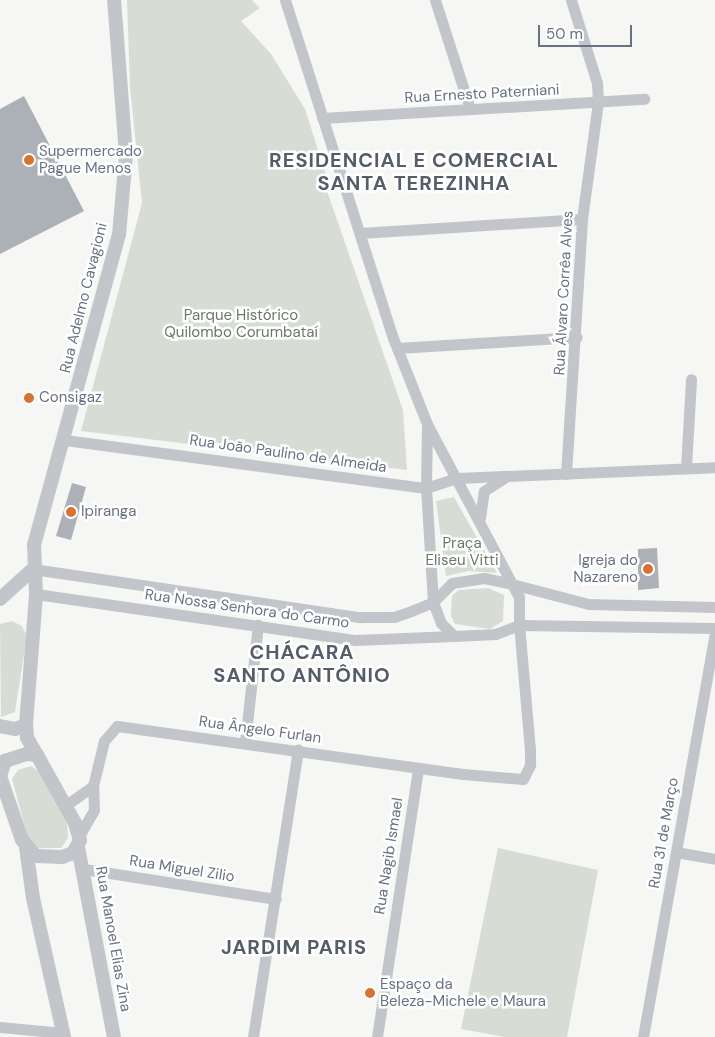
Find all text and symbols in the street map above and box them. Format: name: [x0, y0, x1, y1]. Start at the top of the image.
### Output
scale bar: [540, 15, 634, 47]
text: 50 m: [546, 24, 583, 44]
street label: Rua Ernesto Paterniani: [404, 81, 560, 107]
place label: Supermercado Pague Menos: [39, 142, 142, 177]
district label: RESIDENCIAL E COMERCIAL SANTA TEREZINHA: [266, 149, 562, 196]
marker: Supermercado Pague Menos: [23, 154, 35, 166]
street label: Rua Álvaro Corrêa Alves: [551, 210, 577, 376]
street label: Rua Adelmo Cavagioni: [57, 221, 111, 375]
park label: Parque Histórico Quilombo Corumbataí: [164, 306, 318, 341]
place label: Consigaz: [39, 389, 102, 407]
marker: Consigaz: [23, 392, 35, 404]
street label: Rua João Paulino de Almeida: [188, 431, 388, 477]
place label: Ipiranga: [81, 503, 136, 521]
marker: Ipiranga: [65, 506, 77, 518]
park label: Praça Eliseu Vitti: [425, 534, 499, 569]
place label: Igreja do Nazareno: [573, 551, 638, 586]
marker: Igreja do Nazareno: [642, 563, 654, 575]
street label: Rua Nossa Senhora do Carmo: [144, 586, 350, 632]
district label: CHÁCARA SANTO ANTÔNIO: [212, 640, 392, 687]
street label: Rua Ângelo Furlan: [198, 713, 322, 747]
street label: Rua 31 de Março: [645, 776, 683, 890]
street label: Rua Nagib Ismael: [371, 796, 407, 916]
street label: Rua Miguel Zilio: [128, 852, 236, 886]
street label: Rua Manoel Elias Zina: [91, 865, 135, 1013]
district label: JARDIM PARIS: [219, 935, 369, 959]
place label: Espaço da Beleza-Michele e Maura: [380, 975, 546, 1010]
marker: Espaço da Beleza-Michele e Maura: [364, 987, 376, 999]

